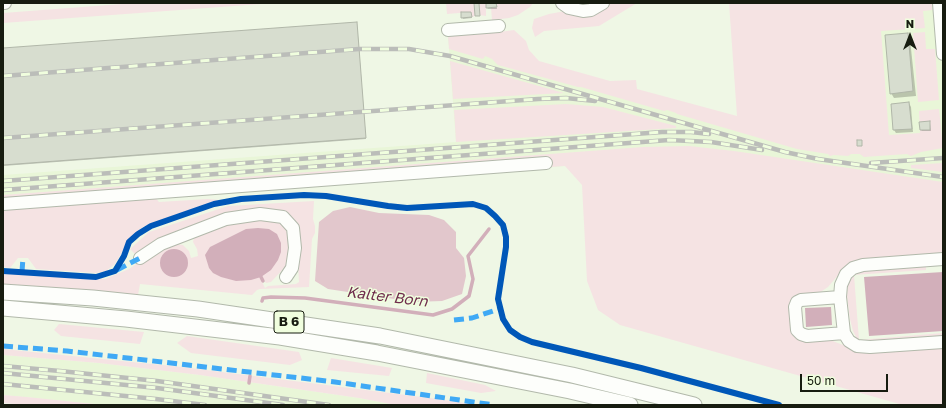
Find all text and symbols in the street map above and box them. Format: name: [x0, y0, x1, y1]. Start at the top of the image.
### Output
north arrow: [890, 16, 930, 56]
text: N: [906, 17, 914, 30]
water label: Kalter Born: [345, 283, 429, 311]
road number: B 6: [274, 311, 304, 333]
scale bar: [802, 366, 890, 392]
text: 50 m: [807, 373, 835, 388]

